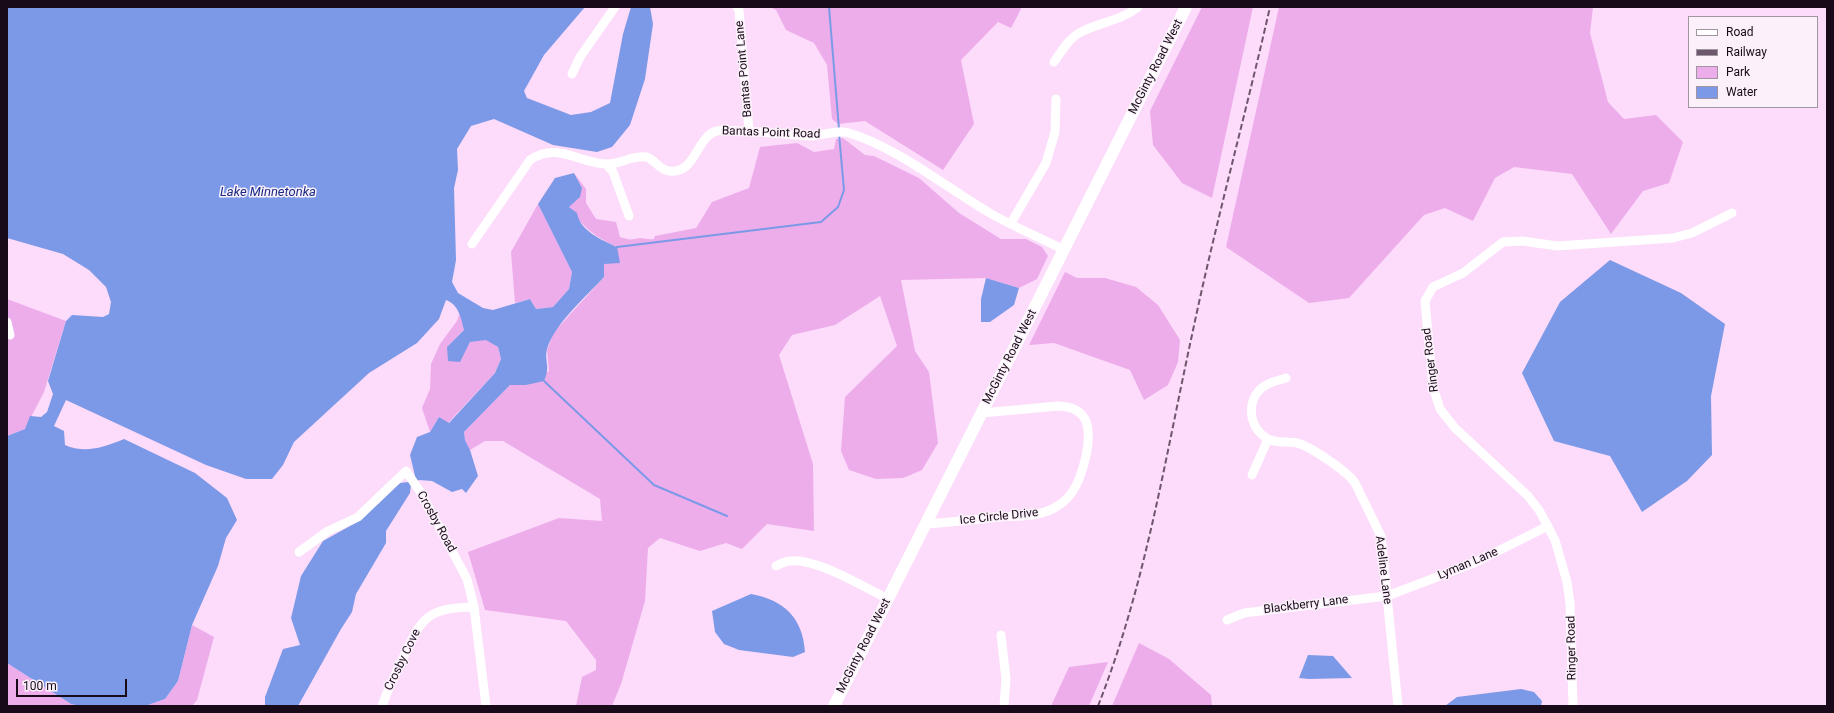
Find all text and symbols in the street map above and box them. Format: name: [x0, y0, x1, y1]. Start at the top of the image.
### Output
legend: [1688, 16, 1818, 108]
street label: McGinty Road West: [1126, 17, 1186, 117]
street label: Bantas Point Lane: [733, 20, 755, 118]
text: Road: [1726, 25, 1754, 39]
text: Railway: [1726, 45, 1767, 59]
text: Park: [1726, 65, 1750, 79]
text: Water: [1726, 85, 1757, 99]
street label: Bantas Point Road: [721, 124, 821, 142]
water label: Lake Minnetonka: [220, 185, 316, 201]
street label: McGinty Road West: [980, 307, 1040, 407]
street label: Ringer Road: [1420, 327, 1442, 393]
street label: Crosby Road: [413, 489, 459, 555]
street label: Ice Circle Drive: [959, 506, 1039, 528]
street label: Adeline Lane: [1372, 535, 1394, 605]
street label: Lyman Lane: [1436, 545, 1500, 583]
street label: Blackberry Lane: [1263, 593, 1349, 617]
street label: McGinty Road West: [834, 596, 894, 696]
street label: Ringer Road: [1564, 616, 1580, 680]
street label: Crosby Cove: [382, 627, 424, 693]
scale bar: [18, 671, 129, 697]
text: 100 m: [23, 679, 57, 693]

